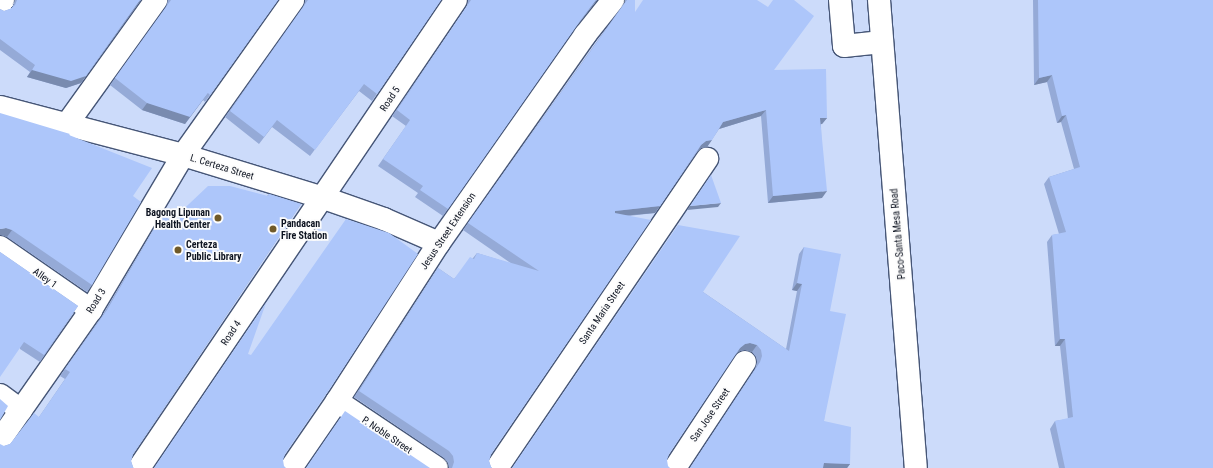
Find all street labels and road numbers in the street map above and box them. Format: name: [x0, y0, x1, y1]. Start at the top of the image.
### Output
street label: Road 5: [377, 84, 403, 114]
street label: L. Certeza Street: [189, 152, 255, 182]
street label: Paco-Santa Mesa Road: [888, 188, 908, 280]
street label: Jesus Street Extension: [418, 190, 478, 272]
street label: Alley 1: [31, 266, 59, 290]
street label: Santa Maria Street: [577, 279, 627, 347]
street label: Road 3: [84, 286, 108, 316]
street label: Road 4: [218, 318, 244, 348]
street label: San Jose Street: [688, 386, 732, 444]
street label: P. Noble Street: [360, 414, 414, 456]

